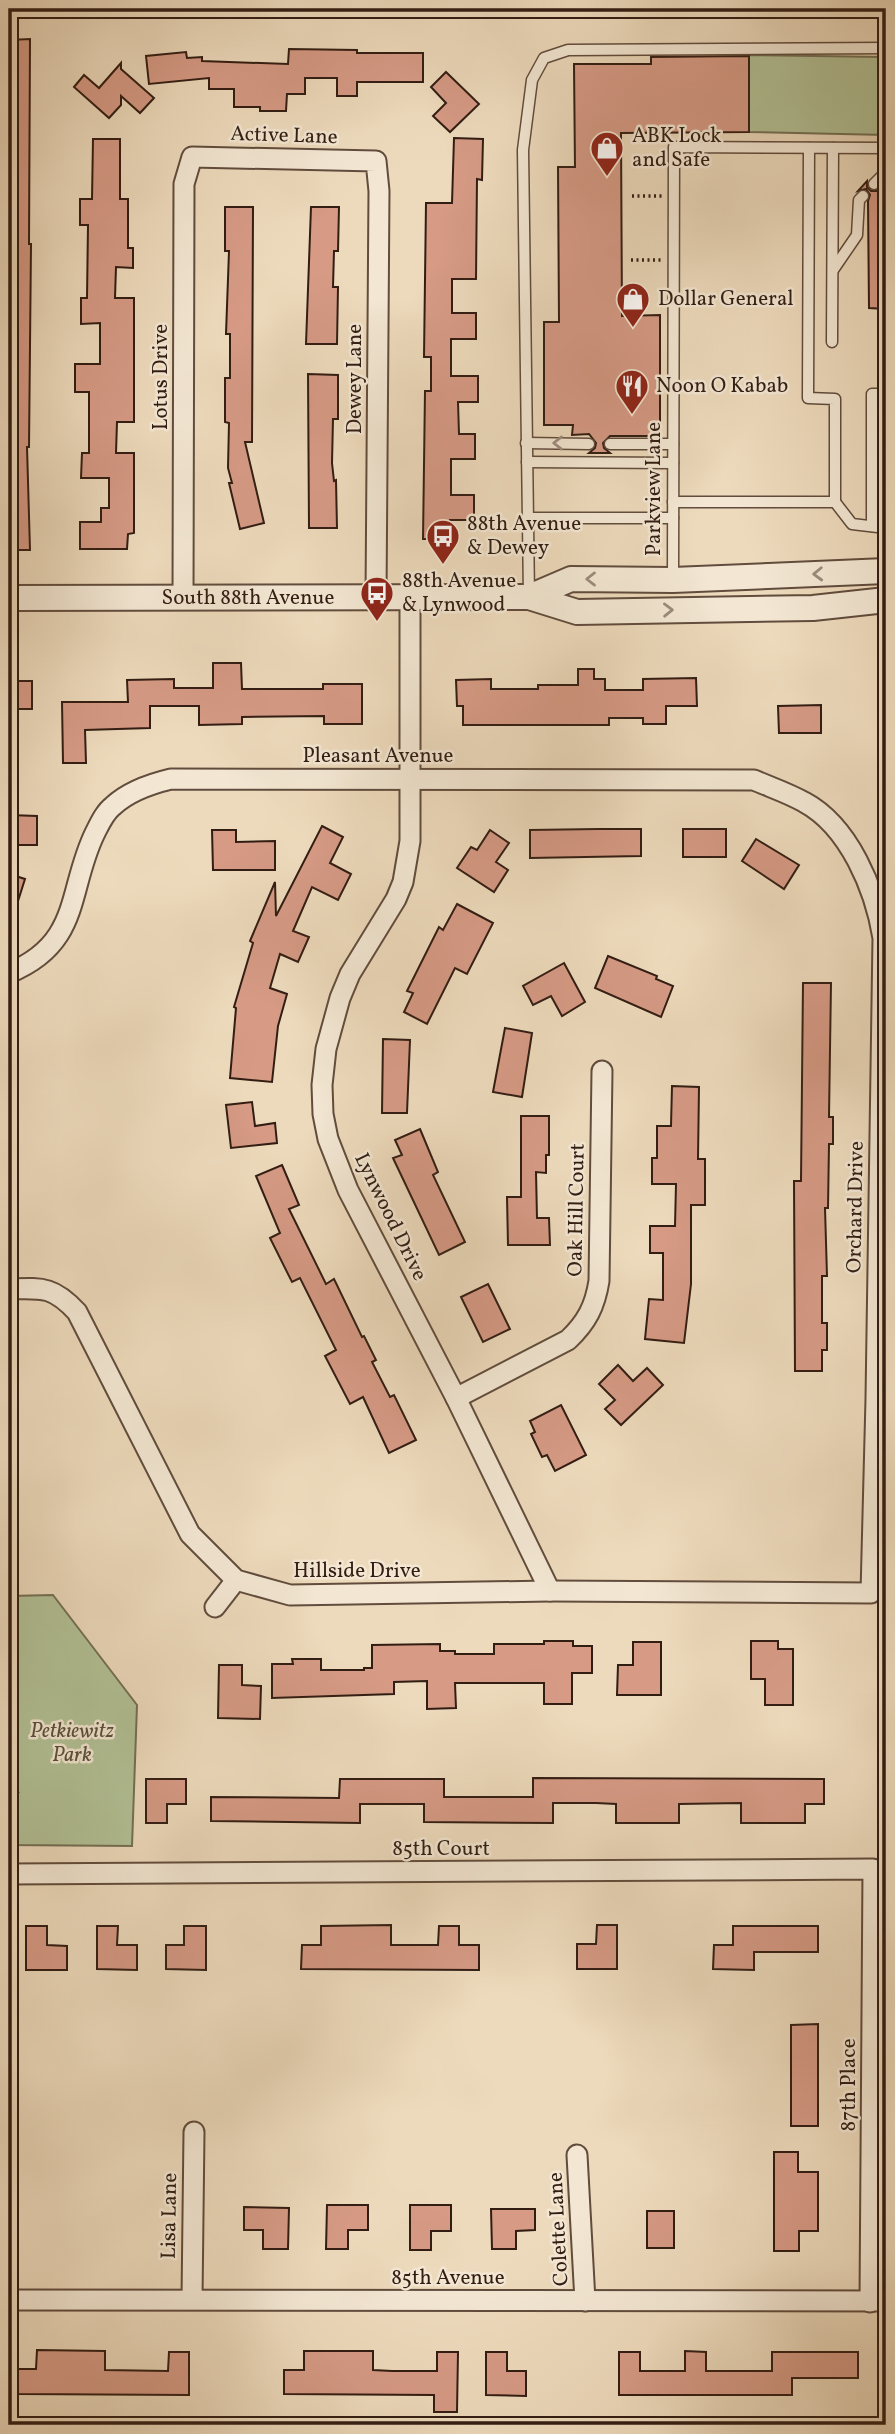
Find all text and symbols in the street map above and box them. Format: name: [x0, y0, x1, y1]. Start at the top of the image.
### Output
street label: Active Lane: [230, 120, 338, 152]
place label: ABK Lock and Safe: [632, 122, 722, 175]
shop icon: ABK Lock and Safe: [588, 129, 626, 178]
shop icon: Dollar General: [614, 280, 652, 329]
place label: Dollar General: [658, 285, 794, 314]
street label: Lotus Drive: [147, 324, 176, 430]
street label: Dewey Lane: [341, 324, 370, 434]
restaurant icon: Noon O Kabab: [613, 367, 651, 416]
place label: Noon O Kabab: [656, 372, 788, 401]
street label: Parkview Lane: [640, 422, 669, 556]
one-way arrow: [552, 436, 563, 451]
place label: 88th Avenue & Dewey: [467, 510, 581, 563]
bus stop icon: 88th Avenue & Dewey: [424, 517, 462, 566]
one-way arrow: [812, 566, 823, 581]
place label: 88th Avenue & Lynwood: [402, 567, 516, 620]
one-way arrow: [585, 571, 595, 587]
bus stop icon: 88th Avenue & Lynwood: [358, 574, 396, 623]
street label: South 88th Avenue: [162, 584, 334, 613]
one-way arrow: [663, 603, 674, 618]
street label: Pleasant Avenue: [302, 742, 454, 771]
street label: Orchard Drive: [840, 1141, 872, 1273]
street label: Oak Hill Court: [561, 1143, 593, 1277]
street label: Lynwood Drive: [346, 1148, 434, 1286]
street label: Hillside Drive: [293, 1557, 421, 1586]
park label: Petkiewitz Park: [30, 1717, 115, 1770]
street label: 85th Court: [392, 1835, 490, 1864]
street label: 87th Place: [835, 2038, 864, 2132]
street label: Colette Lane: [542, 2171, 576, 2287]
street label: Lisa Lane: [155, 2172, 185, 2259]
street label: 85th Avenue: [391, 2264, 505, 2293]

